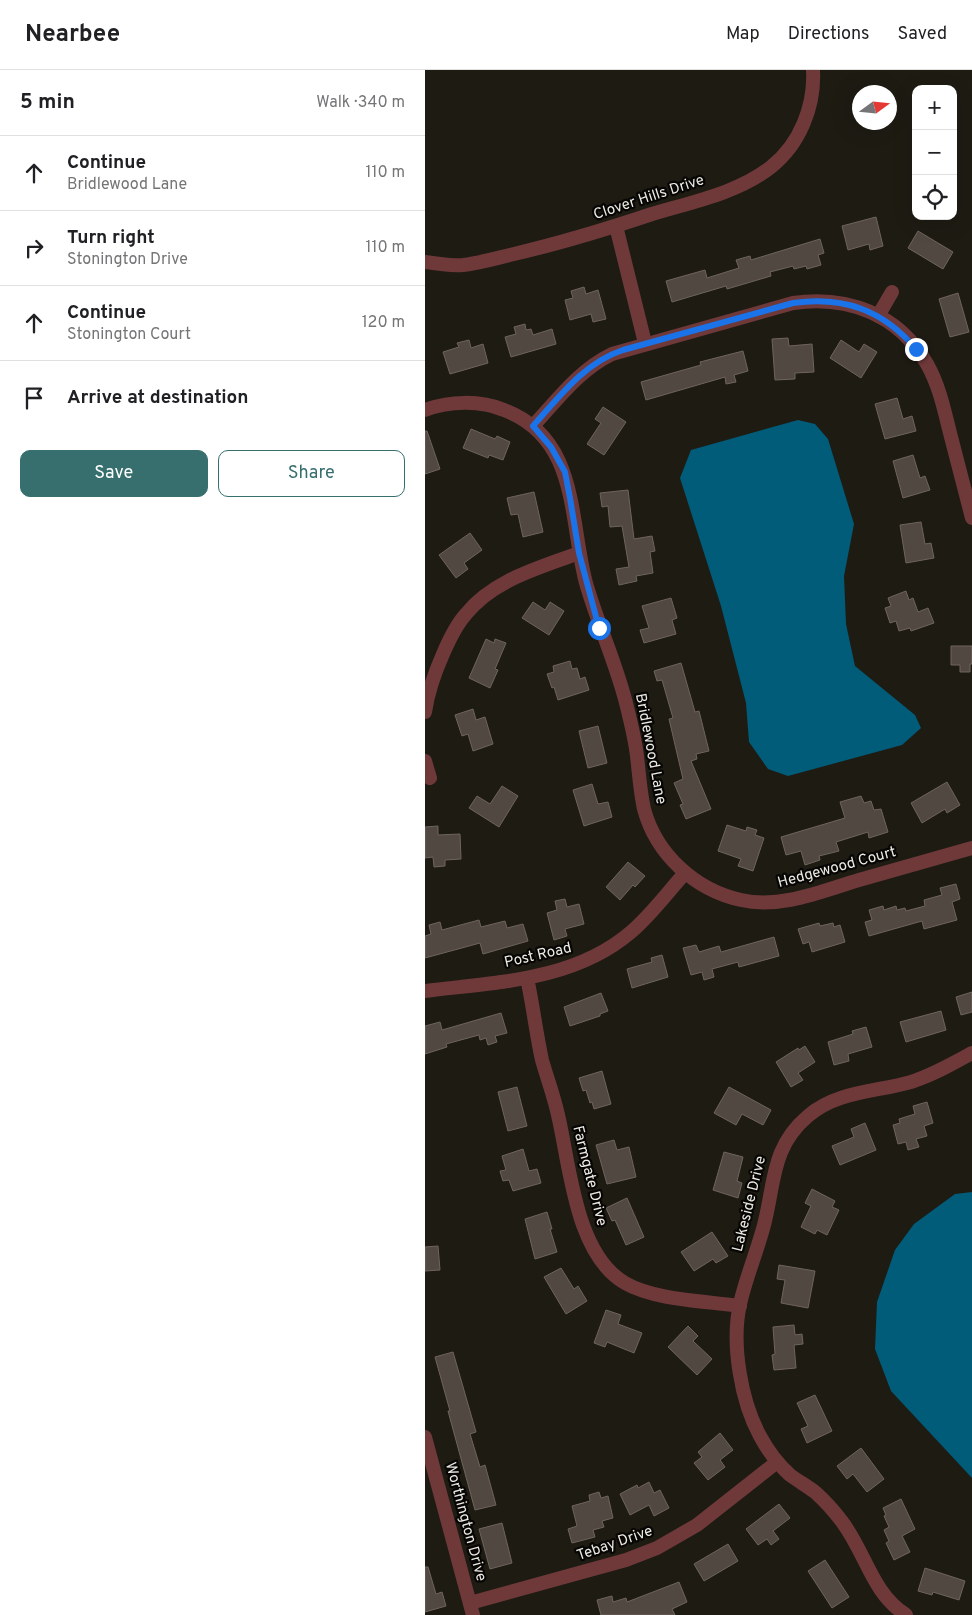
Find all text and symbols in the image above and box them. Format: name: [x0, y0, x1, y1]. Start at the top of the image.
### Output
text: Nearbee: [25, 20, 120, 50]
text: Map: [726, 23, 760, 46]
text: Directions: [788, 23, 870, 46]
text: Saved: [898, 23, 947, 46]
north arrow: [852, 85, 897, 130]
map controls: [912, 85, 957, 220]
button: +: [912, 85, 957, 130]
text: 5 min: [20, 89, 75, 116]
text: Walk · 340 m: [316, 93, 405, 113]
button: −: [912, 130, 957, 175]
text: Continue: [67, 151, 146, 175]
icon: ahead: [20, 159, 48, 187]
text: 110 m: [365, 163, 405, 183]
street label: Clover Hills Drive: [591, 171, 707, 225]
text: Bridlewood Lane: [67, 175, 187, 195]
button: locate: [912, 175, 957, 220]
text: Turn right: [67, 226, 155, 250]
icon: right: [20, 234, 48, 262]
text: 110 m: [365, 238, 405, 258]
text: Stonington Drive: [67, 250, 188, 270]
text: Continue: [67, 301, 146, 325]
icon: ahead: [20, 309, 48, 337]
text: 120 m: [362, 313, 405, 333]
text: Stonington Court: [67, 325, 191, 345]
route end: [905, 338, 928, 361]
icon: arrive: [20, 384, 48, 412]
text: Arrive at destination: [67, 386, 248, 410]
button: Save: [20, 450, 208, 497]
button: Share: [218, 450, 405, 497]
route start: [588, 617, 611, 640]
street label: Bridlewood Lane: [630, 692, 670, 806]
street label: Hedgewood Court: [776, 843, 898, 893]
street label: Post Road: [502, 939, 574, 973]
street label: Farmgate Drive: [567, 1124, 611, 1228]
street label: Lakeside Drive: [729, 1154, 771, 1254]
street label: Worthington Drive: [440, 1460, 490, 1584]
street label: Tebay Drive: [575, 1522, 655, 1566]

